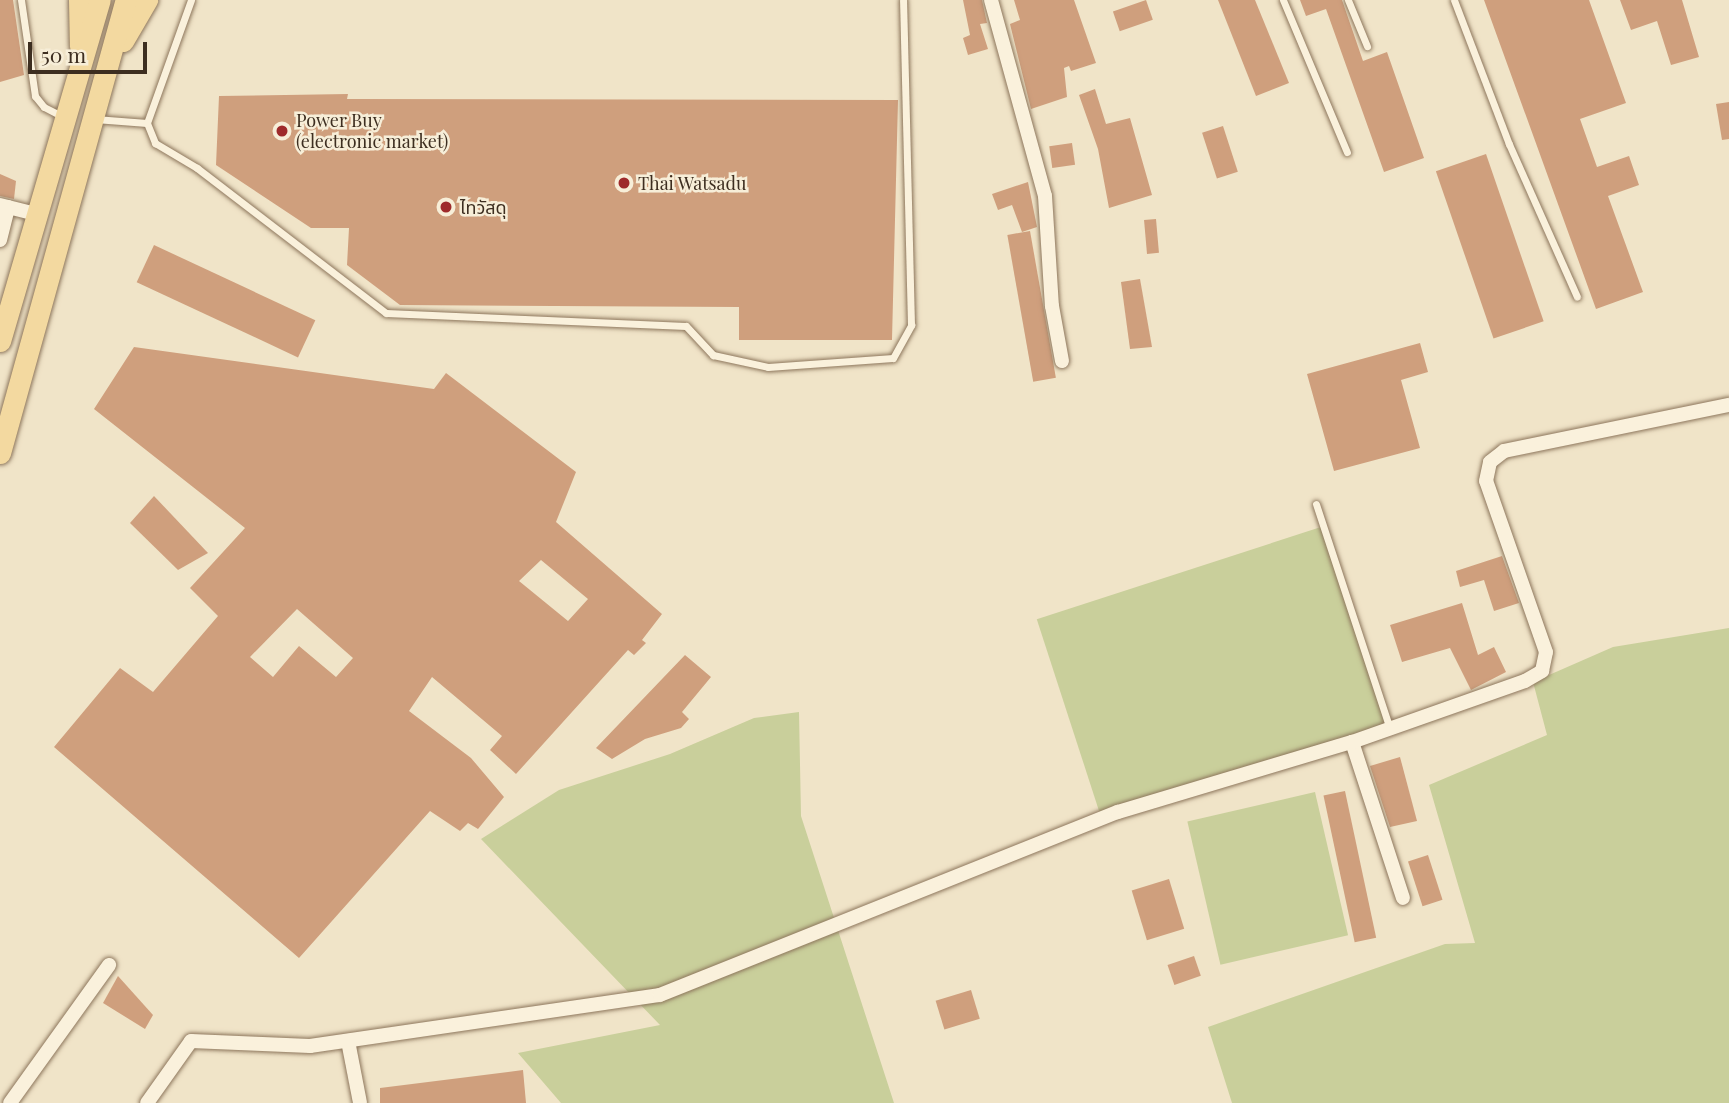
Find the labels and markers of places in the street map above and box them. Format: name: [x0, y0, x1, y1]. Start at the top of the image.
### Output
place label: Power Buy (electronic market): [296, 110, 448, 152]
marker: Power Buy (electronic market): [274, 123, 290, 139]
place label: Thai Watsadu: [638, 172, 747, 194]
marker: Thai Watsadu: [616, 175, 632, 191]
place label: ไทวัสดุ: [460, 196, 507, 218]
marker: ไทวัสดุ: [438, 199, 454, 215]

